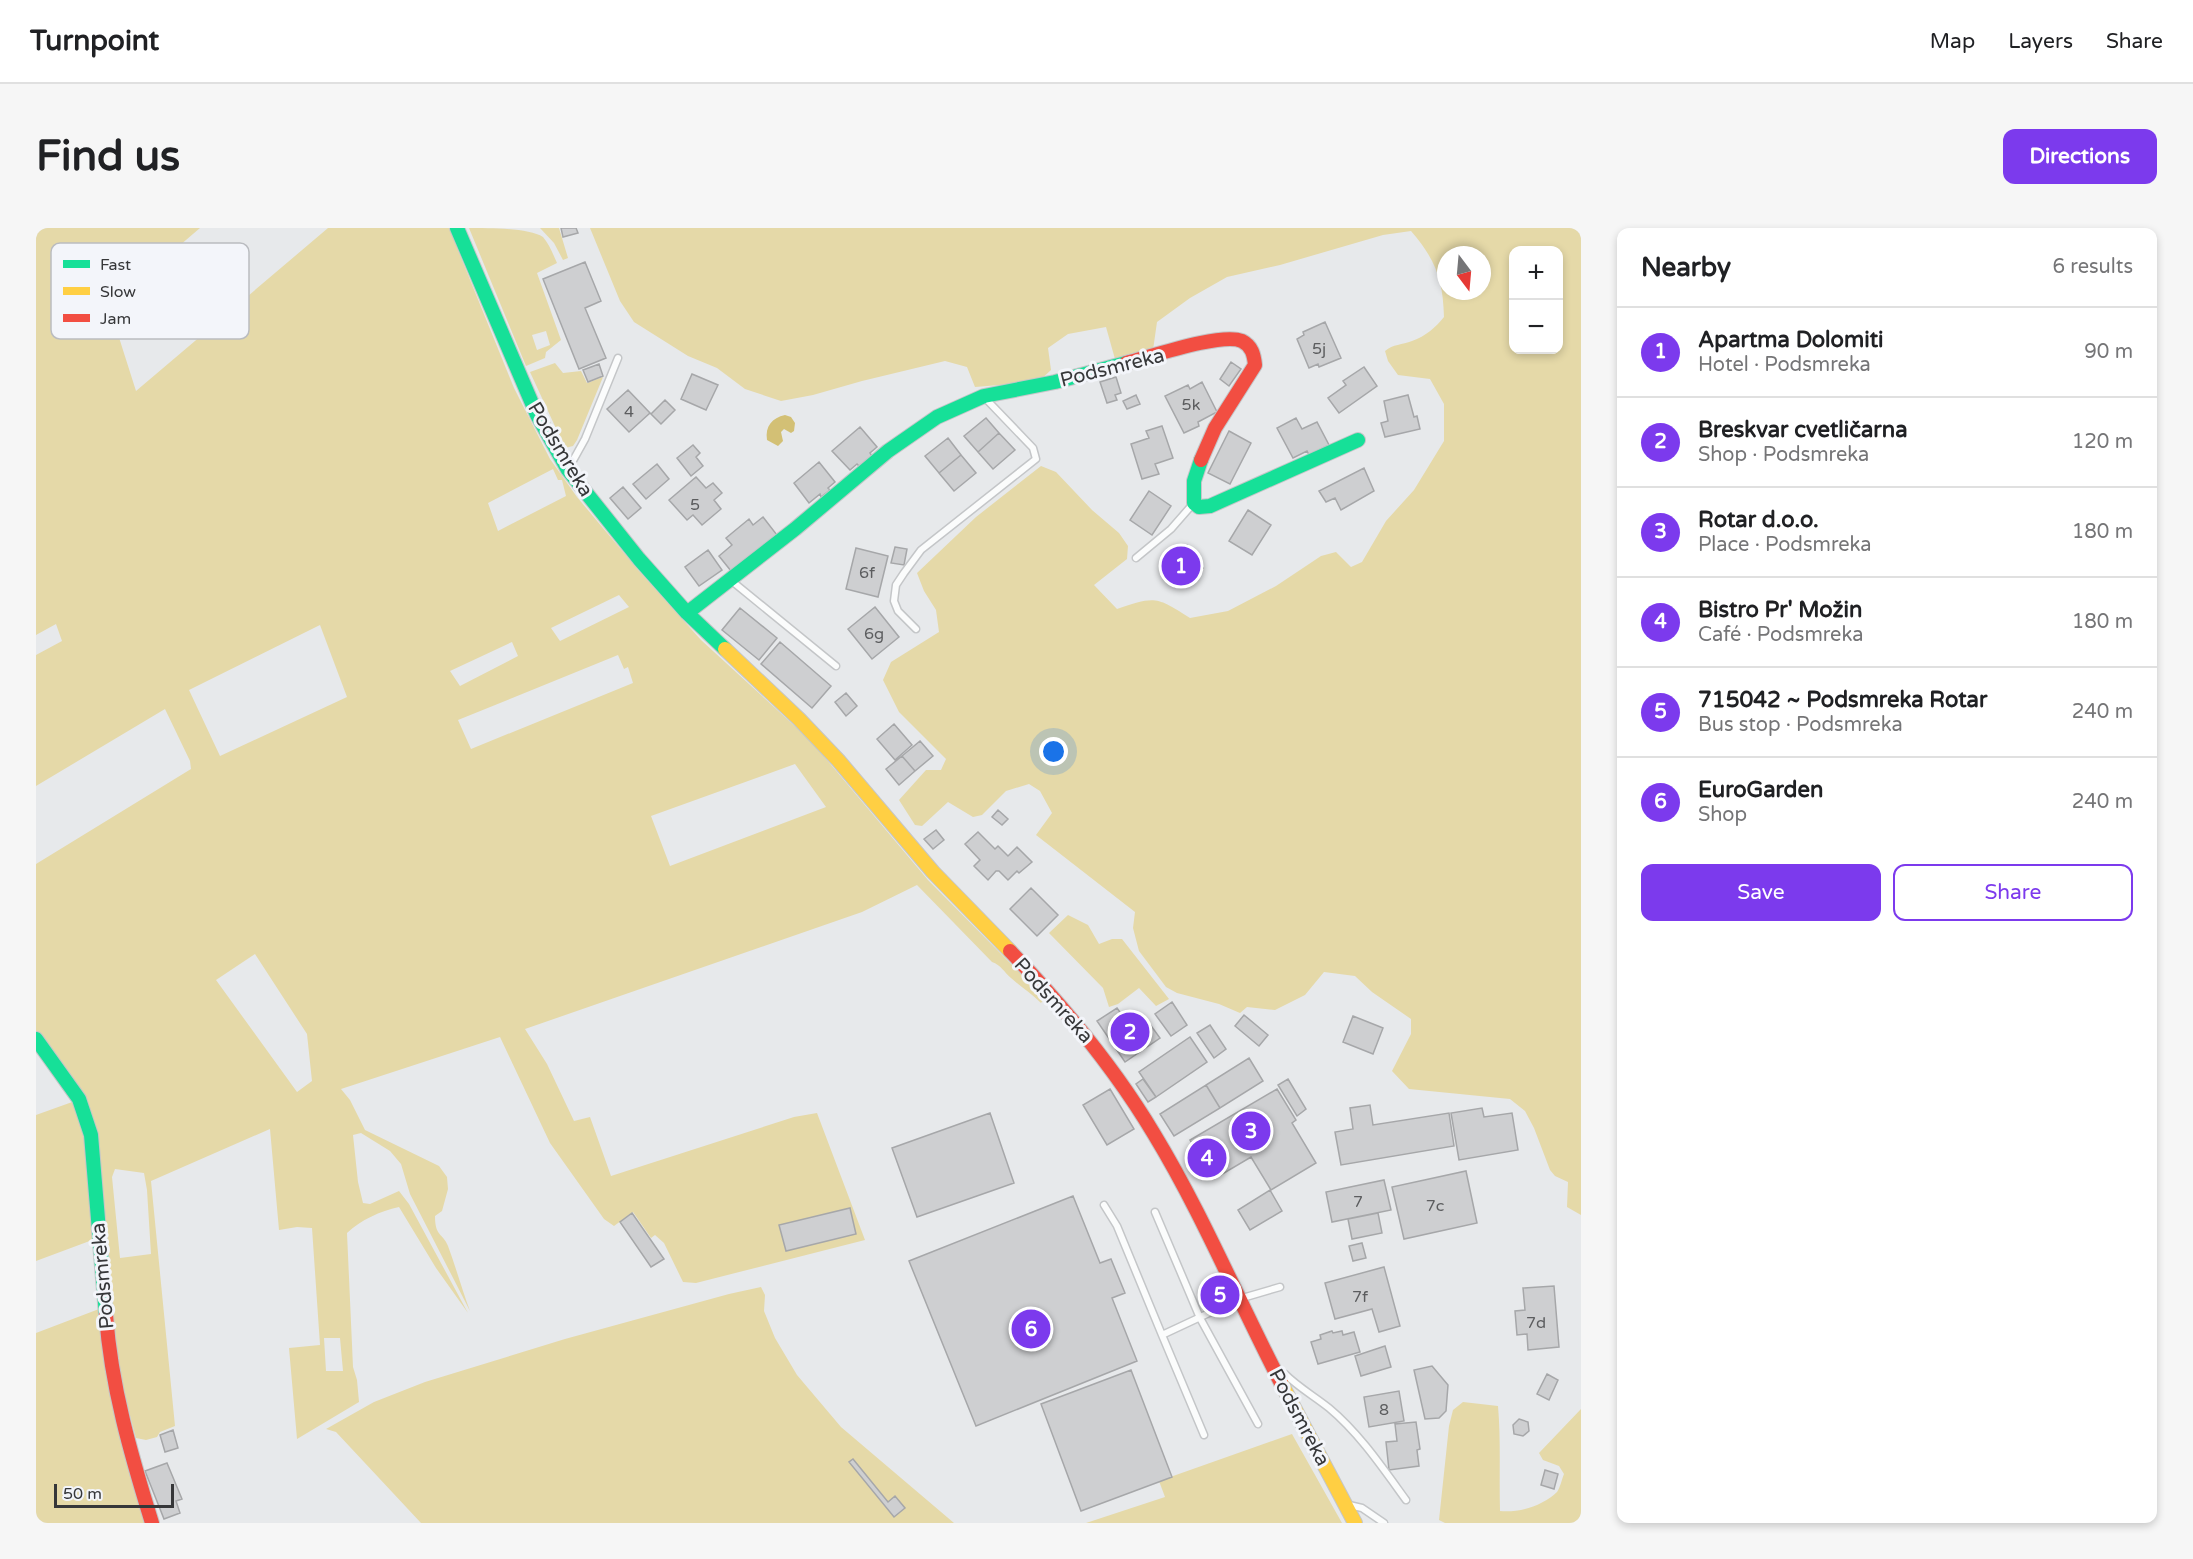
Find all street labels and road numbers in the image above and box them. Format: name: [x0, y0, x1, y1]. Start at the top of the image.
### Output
street label: Podsmreka: [1058, 343, 1167, 392]
street label: Podsmreka: [522, 398, 598, 501]
street label: Podsmreka: [1009, 953, 1098, 1048]
street label: Podsmreka: [86, 1222, 120, 1330]
street label: Podsmreka: [1264, 1365, 1335, 1470]

